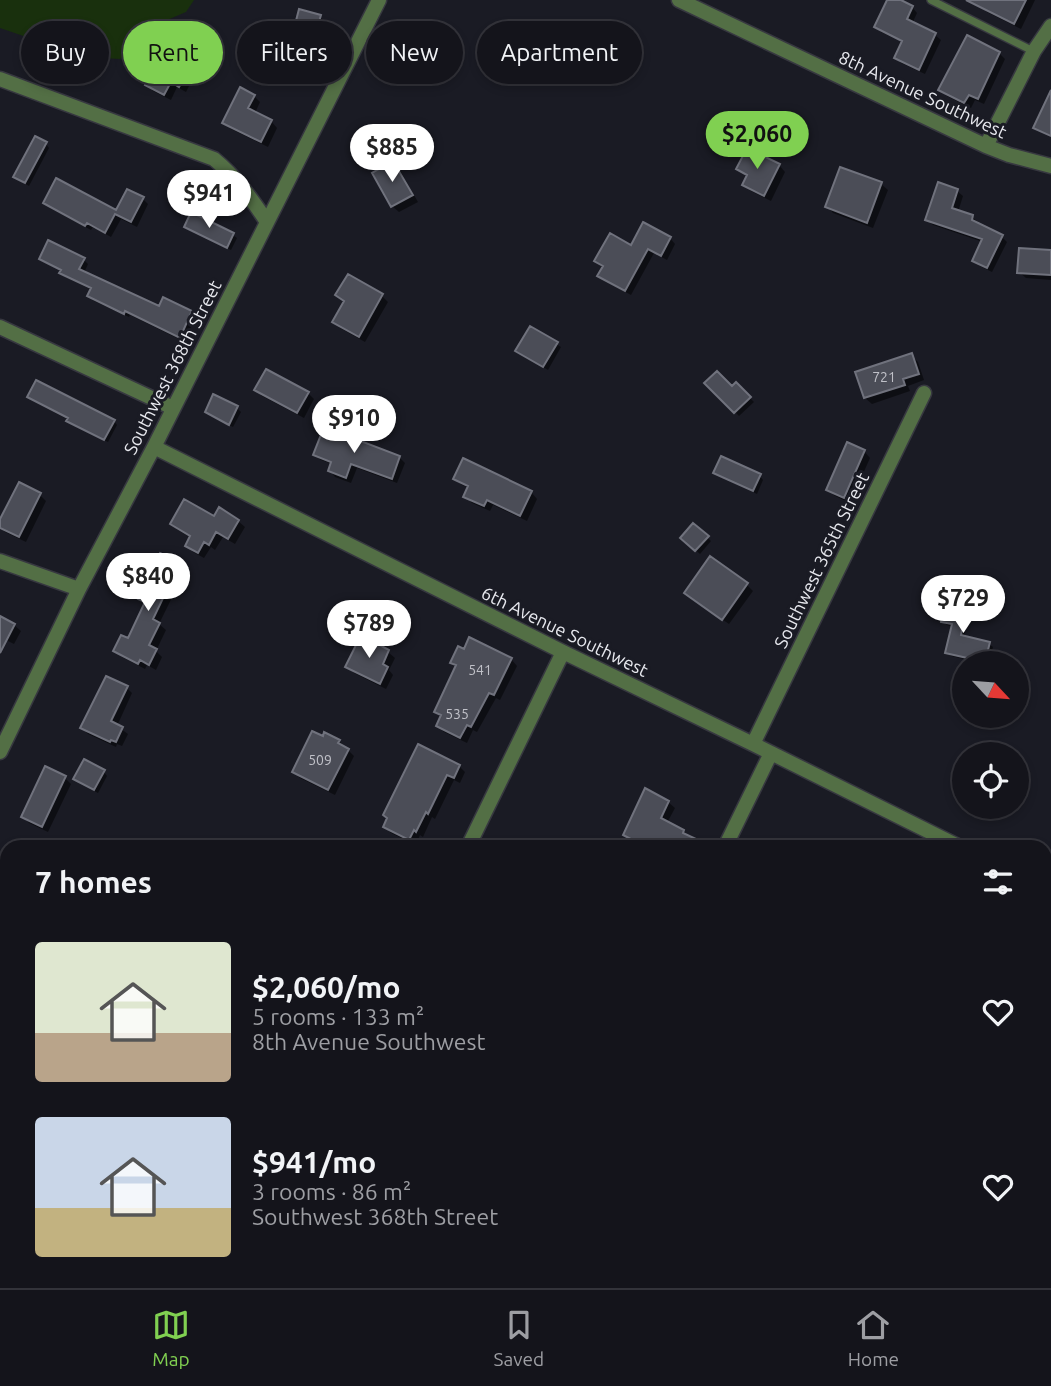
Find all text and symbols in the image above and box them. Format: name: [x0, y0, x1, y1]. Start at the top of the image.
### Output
chip: Buy: [21, 21, 109, 84]
chip: Rent: [123, 21, 223, 84]
chip: Filters: [237, 21, 352, 84]
chip: New: [366, 21, 463, 84]
chip: Apartment: [477, 21, 642, 84]
street label: 8th Avenue Southwest: [836, 46, 1010, 142]
pin: $2,060: [700, 111, 814, 171]
text: $2,060: [722, 121, 792, 146]
pin: $885: [351, 124, 433, 184]
text: $885: [366, 134, 418, 159]
pin: $941: [168, 170, 250, 230]
text: $941: [183, 180, 235, 205]
street label: Southwest 368th Street: [119, 277, 225, 457]
house number: 721: [872, 369, 896, 385]
pin: $910: [313, 396, 395, 455]
text: $910: [328, 405, 380, 430]
street label: Southwest 365th Street: [770, 469, 872, 651]
pin: $840: [107, 554, 189, 613]
text: $840: [122, 563, 174, 588]
pin: $729: [922, 576, 1004, 635]
street label: 6th Avenue Southwest: [478, 582, 652, 680]
text: $729: [937, 585, 989, 610]
pin: $789: [328, 600, 410, 660]
text: $789: [343, 610, 395, 635]
north arrow: [952, 651, 1029, 728]
map controls: [952, 651, 1029, 819]
house number: 541: [468, 662, 492, 678]
house number: 535: [445, 706, 469, 722]
button: locate: [952, 742, 1029, 819]
house number: 509: [308, 752, 332, 768]
icon: filters: [979, 863, 1017, 901]
text: 7 homes: [35, 865, 152, 899]
icon: home: [91, 970, 175, 1054]
text: $2,060/mo: [252, 970, 401, 1004]
icon: heart: [979, 993, 1017, 1031]
text: 5 rooms · 133 m²: [252, 1004, 424, 1029]
text: 8th Avenue Southwest: [252, 1029, 486, 1054]
icon: home: [91, 1145, 175, 1229]
text: $941/mo: [252, 1145, 376, 1179]
icon: heart: [979, 1168, 1017, 1206]
text: 3 rooms · 86 m²: [252, 1179, 411, 1204]
text: Southwest 368th Street: [252, 1204, 498, 1229]
tab: Map: [152, 1306, 190, 1370]
tab: Saved: [494, 1306, 544, 1370]
tab: Home: [848, 1306, 899, 1370]

